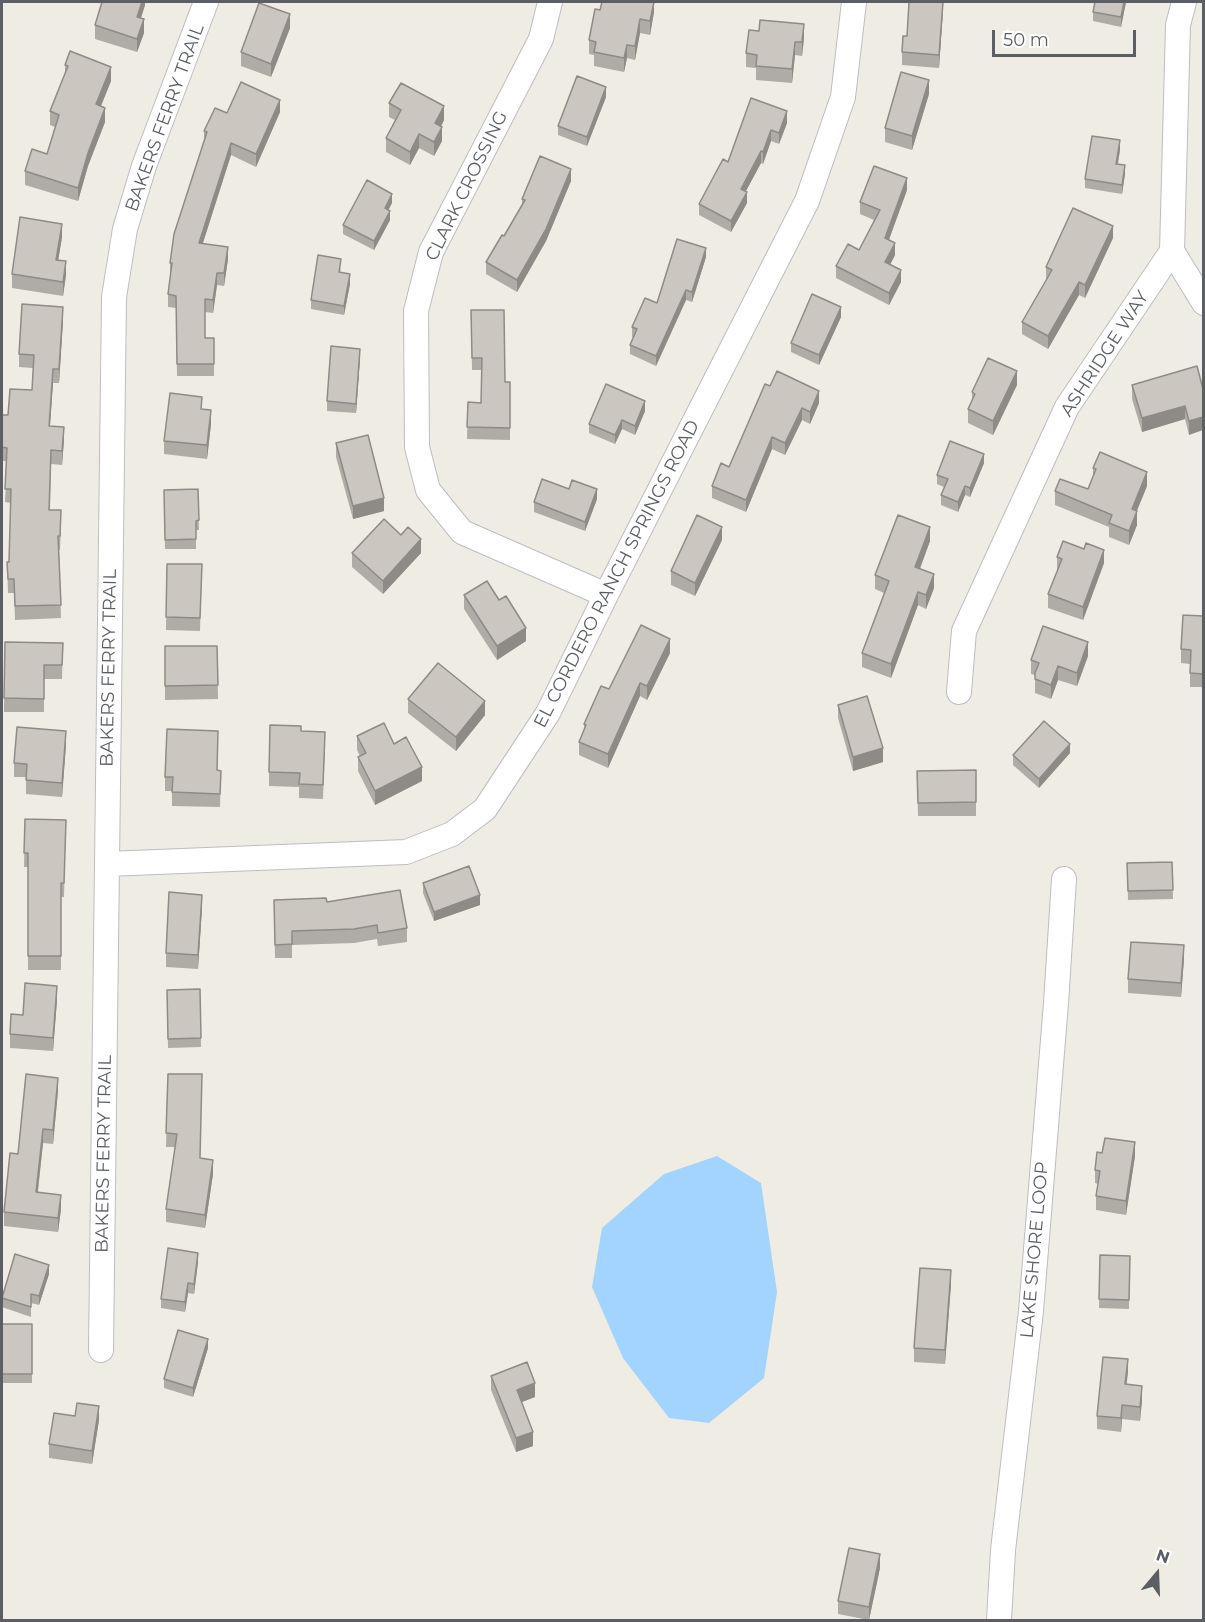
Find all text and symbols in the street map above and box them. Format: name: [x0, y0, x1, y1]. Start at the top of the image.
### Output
scale bar: [995, 18, 1139, 56]
street label: BAKERS FERRY TRAIL: [121, 21, 209, 215]
text: 50 m: [1003, 29, 1049, 51]
street label: CLARK CROSSING: [421, 108, 513, 264]
street label: ASHRIDGE WAY: [1056, 287, 1154, 421]
street label: EL CORDERO RANCH SPRINGS ROAD: [530, 417, 704, 731]
street label: BAKERS FERRY TRAIL: [96, 569, 122, 767]
street label: BAKERS FERRY TRAIL: [91, 1055, 117, 1253]
street label: LAKE SHORE LOOP: [1017, 1161, 1053, 1339]
north arrow: [1127, 1544, 1187, 1604]
text: N: [1154, 1545, 1172, 1568]

